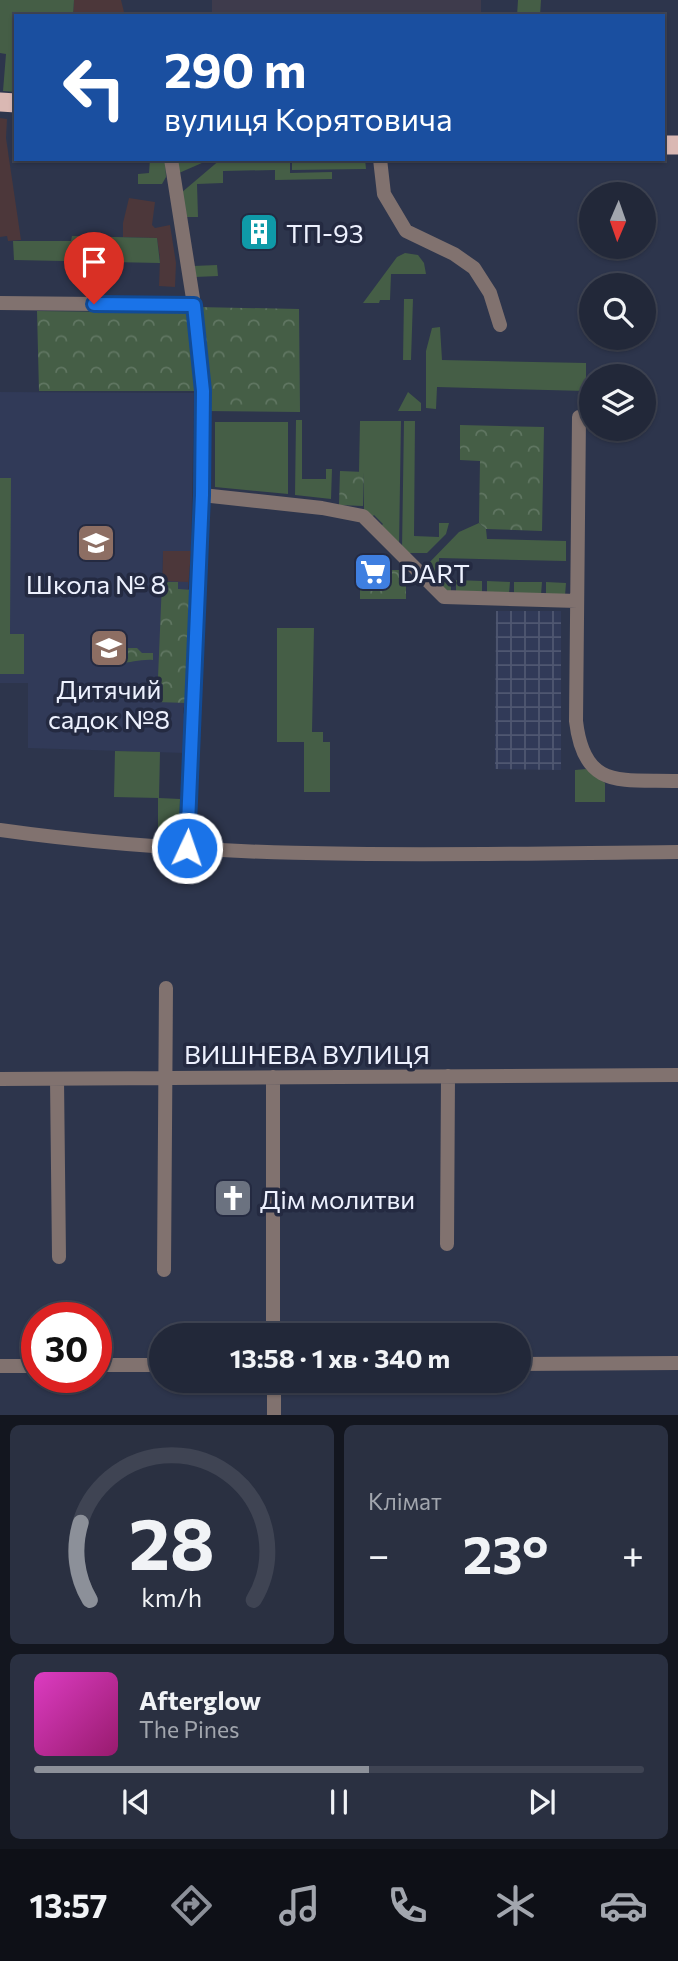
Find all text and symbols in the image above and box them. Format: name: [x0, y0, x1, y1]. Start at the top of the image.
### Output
text: 290 m: [164, 38, 306, 98]
icon: left: [49, 42, 140, 133]
text: вулиця Корятовича: [164, 98, 453, 138]
north arrow: [579, 182, 656, 259]
map controls: [579, 182, 656, 441]
building icon: ТП-93: [238, 211, 280, 253]
place label: ТП-93: [286, 217, 364, 248]
pin: [64, 232, 124, 304]
icon: arrive: [75, 243, 113, 281]
button: search: [579, 273, 656, 350]
button: layers: [579, 364, 656, 441]
school or university icon: Школа № 8: [75, 522, 117, 564]
supermarket icon: DART: [352, 551, 394, 593]
place label: DART: [400, 557, 470, 588]
place label: Школа № 8: [26, 568, 166, 599]
school or university icon: Дитячий садок №8: [88, 627, 130, 669]
place label: Дитячий садок №8: [48, 673, 170, 734]
position arrow: [150, 811, 224, 885]
street label: ВИШНЕВА ВУЛИЦЯ: [184, 1038, 430, 1069]
church icon: Дім молитви: [212, 1177, 254, 1219]
place label: Дім молитви: [260, 1183, 415, 1214]
speed limit sign: 30: [21, 1302, 112, 1393]
text: 13:58 · 1 хв · 340 m: [230, 1342, 450, 1373]
text: Клімат: [368, 1487, 442, 1515]
text: 28: [129, 1497, 215, 1586]
text: 23°: [463, 1521, 549, 1585]
text: −: [368, 1530, 390, 1577]
text: +: [622, 1530, 644, 1577]
text: km/h: [142, 1582, 202, 1612]
text: Afterglow: [139, 1684, 261, 1715]
text: The Pines: [139, 1715, 240, 1743]
icon: previous: [117, 1783, 155, 1821]
icon: pause: [320, 1783, 358, 1821]
icon: next: [523, 1783, 561, 1821]
icon: directions: [167, 1881, 216, 1930]
icon: music: [275, 1881, 324, 1930]
icon: phone: [383, 1881, 432, 1930]
icon: climate: [491, 1881, 540, 1930]
icon: car: [599, 1881, 648, 1930]
text: 13:57: [30, 1885, 107, 1925]

